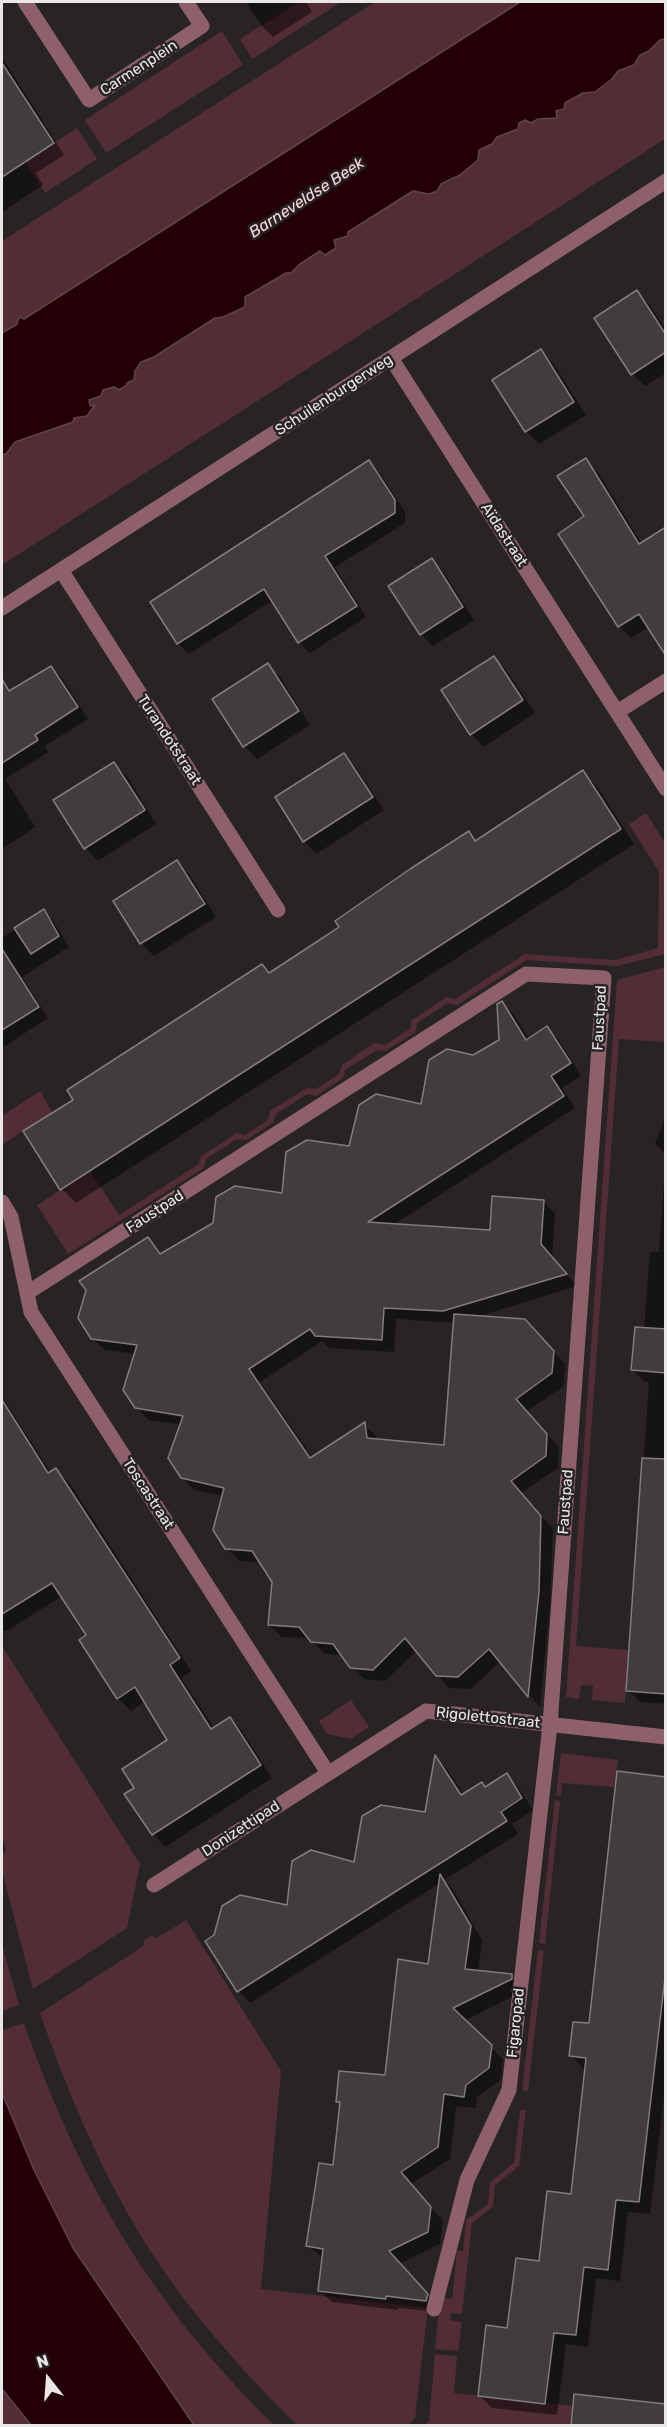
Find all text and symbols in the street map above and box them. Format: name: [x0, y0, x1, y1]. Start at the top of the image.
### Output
street label: Carmenplein: [97, 36, 181, 100]
water label: Barneveldse Beek: [246, 154, 368, 242]
street label: Schuilenburgerweg: [272, 350, 396, 440]
street label: Aïdastraat: [477, 500, 531, 570]
street label: Turandotstraat: [133, 691, 205, 789]
street label: Faustpad: [589, 985, 611, 1051]
street label: Faustpad: [123, 1187, 187, 1237]
street label: Toscastraat: [118, 1455, 178, 1533]
street label: Faustpad: [555, 1469, 577, 1535]
street label: Rigolettostraat: [435, 1704, 541, 1732]
street label: Donizettipad: [199, 1797, 283, 1861]
street label: Figaropad: [503, 1987, 529, 2059]
north arrow: [18, 2349, 78, 2409]
text: N: [34, 2351, 51, 2372]

